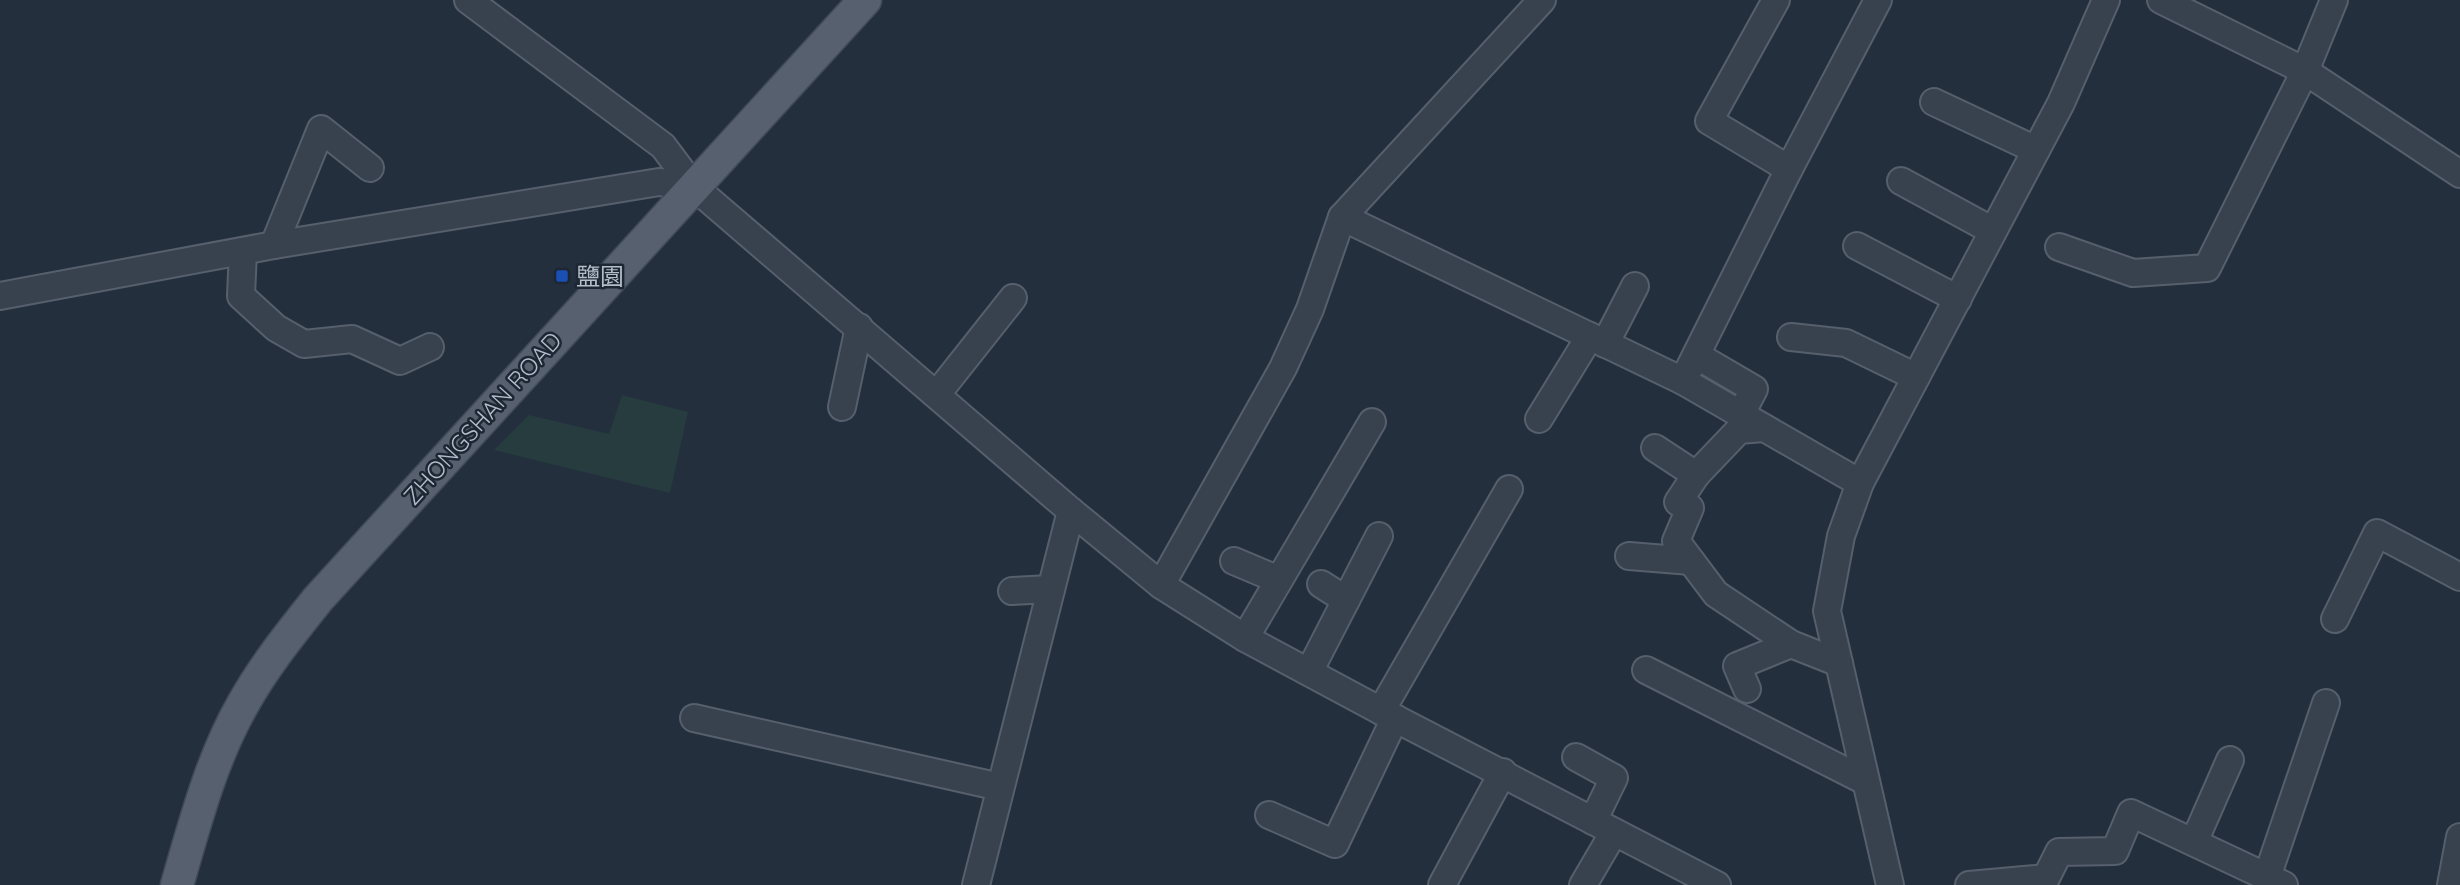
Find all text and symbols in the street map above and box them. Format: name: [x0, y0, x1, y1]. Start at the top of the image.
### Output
place label: 鹽園: [576, 261, 624, 291]
marker: 鹽園: [554, 268, 570, 284]
street label: ZHONGSHAN ROAD: [396, 325, 568, 511]

